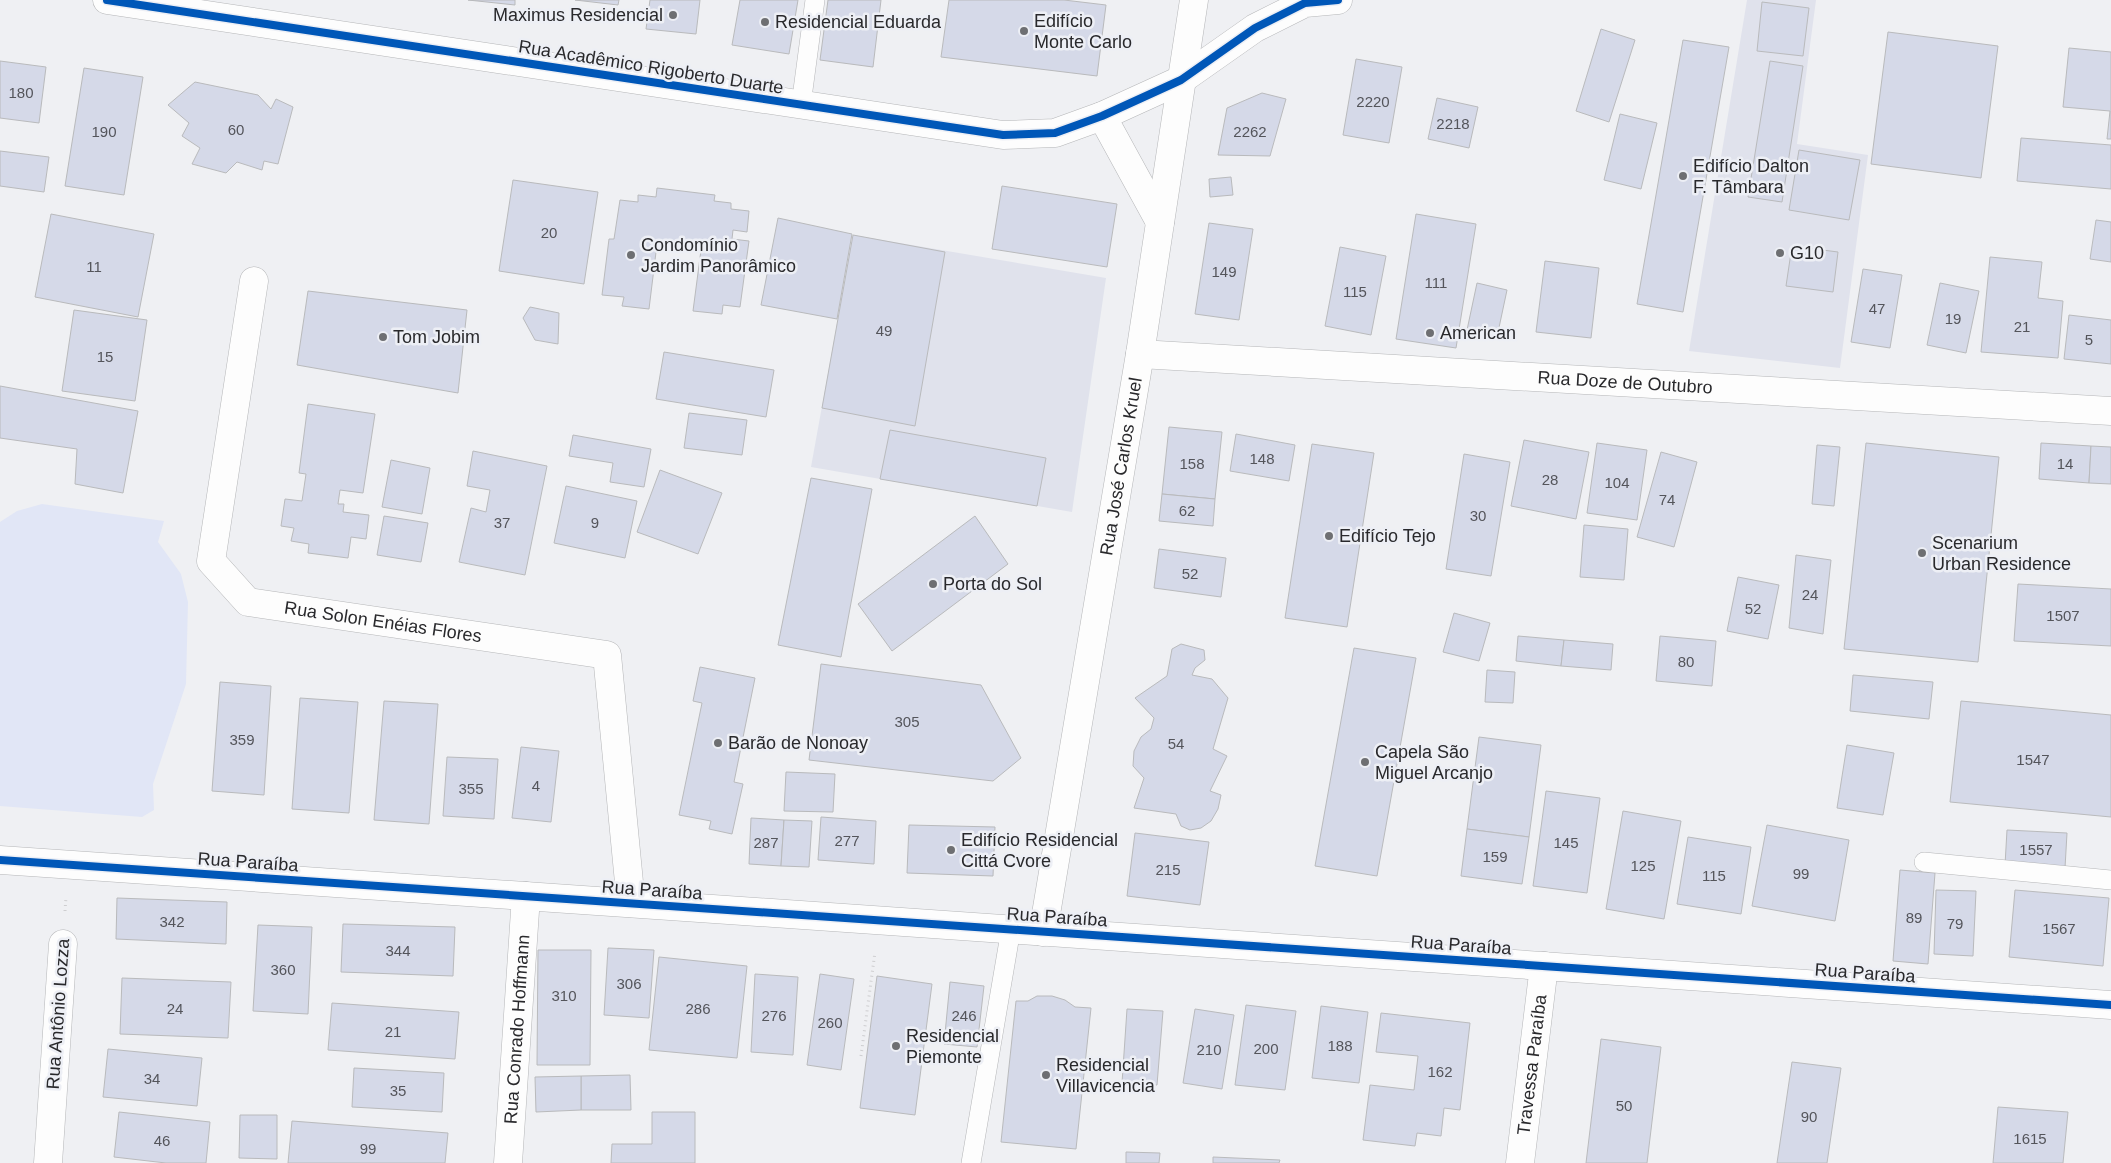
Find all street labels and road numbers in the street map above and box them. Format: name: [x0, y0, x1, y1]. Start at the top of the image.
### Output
street label: Rua Acadêmico Rigoberto Duarte: [517, 36, 785, 98]
street label: Rua Doze de Outubro: [1537, 367, 1713, 398]
street label: Rua José Carlos Kruel: [1096, 376, 1146, 557]
street label: Rua Solon Enéias Flores: [283, 597, 483, 646]
street label: Rua Paraíba: [197, 848, 300, 876]
street label: Rua Paraíba: [601, 876, 704, 904]
street label: Rua Paraíba: [1006, 903, 1109, 931]
street label: Rua Paraíba: [1410, 931, 1513, 959]
street label: Rua Conrado Hoffmann: [501, 934, 533, 1125]
street label: Rua Antônio Lozza: [43, 937, 73, 1090]
street label: Rua Paraíba: [1814, 959, 1917, 987]
street label: Travessa Paraíba: [1513, 992, 1551, 1136]

